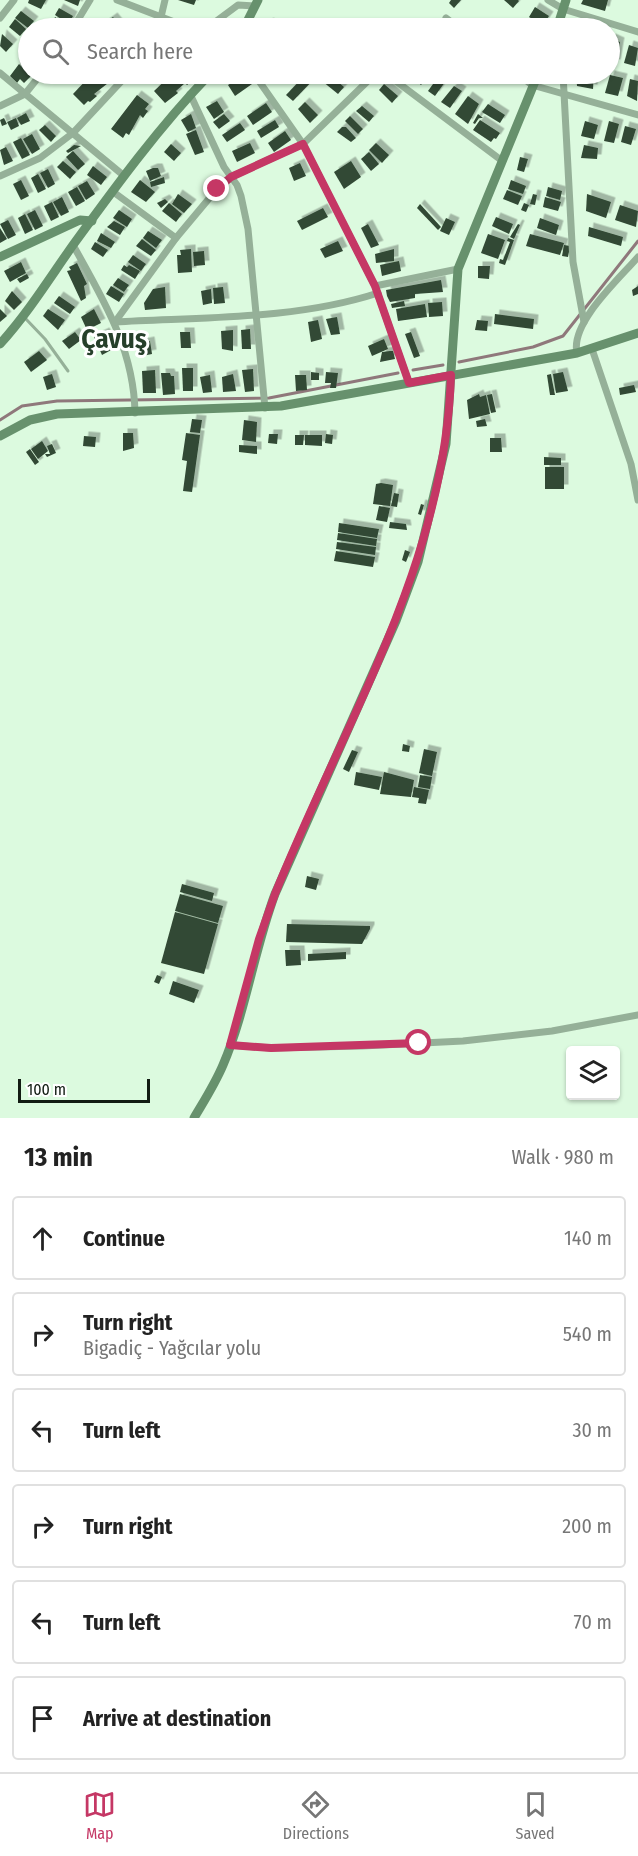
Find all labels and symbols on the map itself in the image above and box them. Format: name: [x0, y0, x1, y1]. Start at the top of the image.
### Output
route end: [203, 175, 229, 201]
district label: Çavuş: [81, 323, 147, 356]
route start: [405, 1029, 431, 1055]
scale bar: [18, 1076, 150, 1104]

